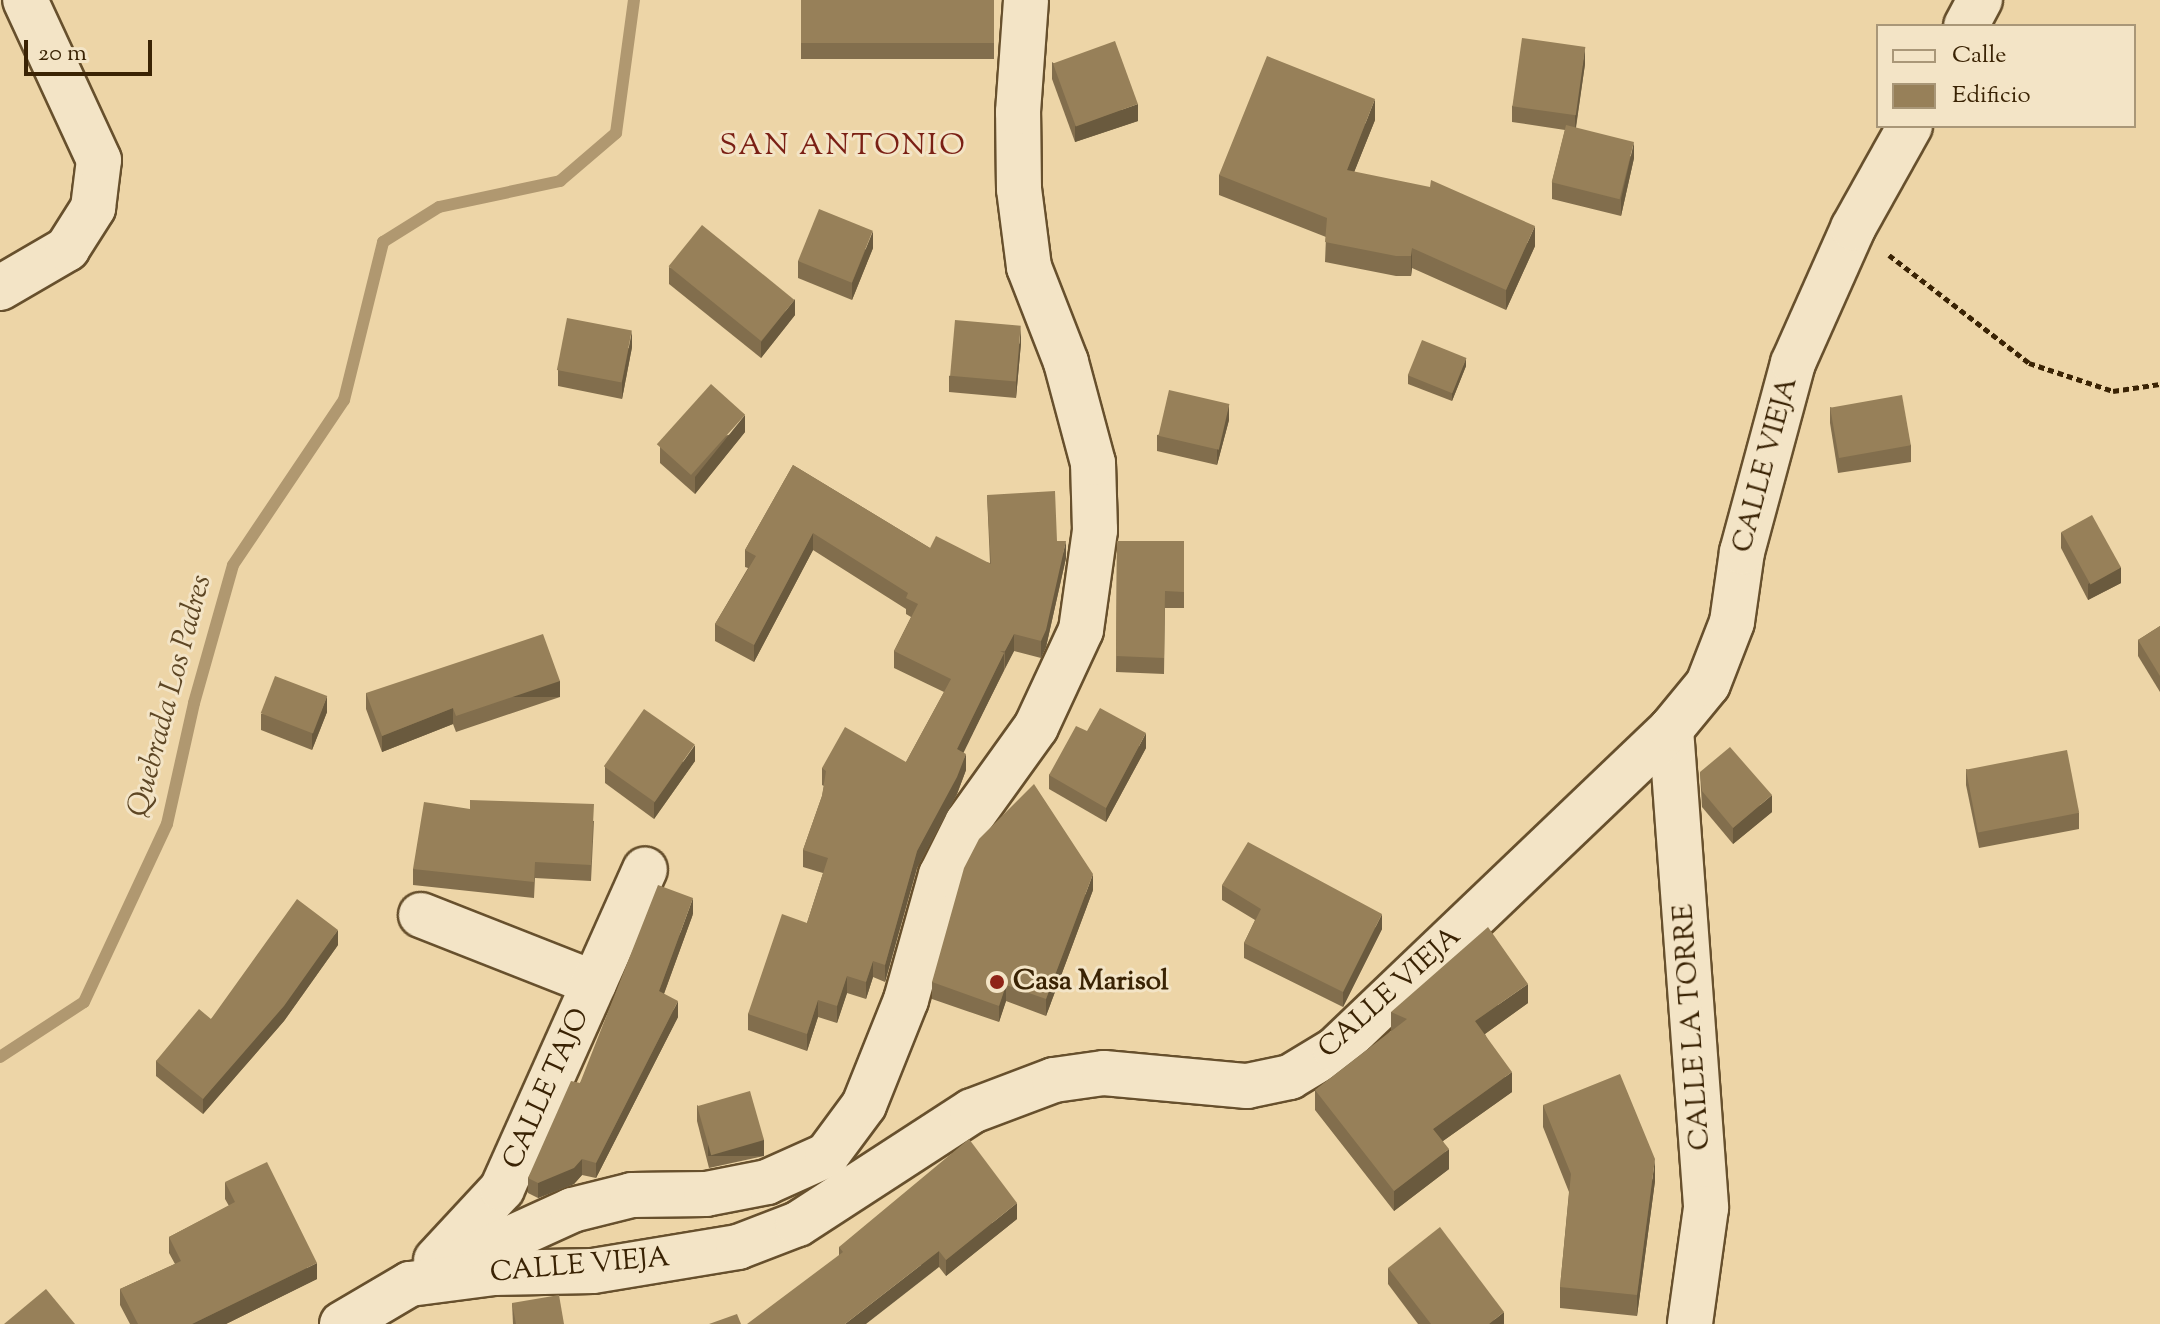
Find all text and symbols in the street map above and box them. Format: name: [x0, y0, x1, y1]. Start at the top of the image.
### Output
scale bar: [28, 24, 156, 74]
legend: [1876, 24, 2136, 128]
text: 20 m: [38, 37, 87, 71]
text: Calle: [1952, 39, 2006, 73]
text: Edificio: [1952, 79, 2031, 113]
district label: SAN ANTONIO: [719, 129, 967, 165]
street label: CALLE VIEJA: [1726, 374, 1806, 556]
water label: Quebrada Los Padres: [121, 571, 221, 821]
street label: CALLE LA TORRE: [1668, 903, 1718, 1151]
street label: CALLE VIEJA: [1312, 920, 1468, 1066]
place label: Casa Marisol: [1013, 965, 1169, 999]
marker: Casa Marisol: [988, 973, 1006, 991]
street label: CALLE TAJO: [497, 1003, 597, 1175]
street label: CALLE VIEJA: [489, 1241, 671, 1291]

